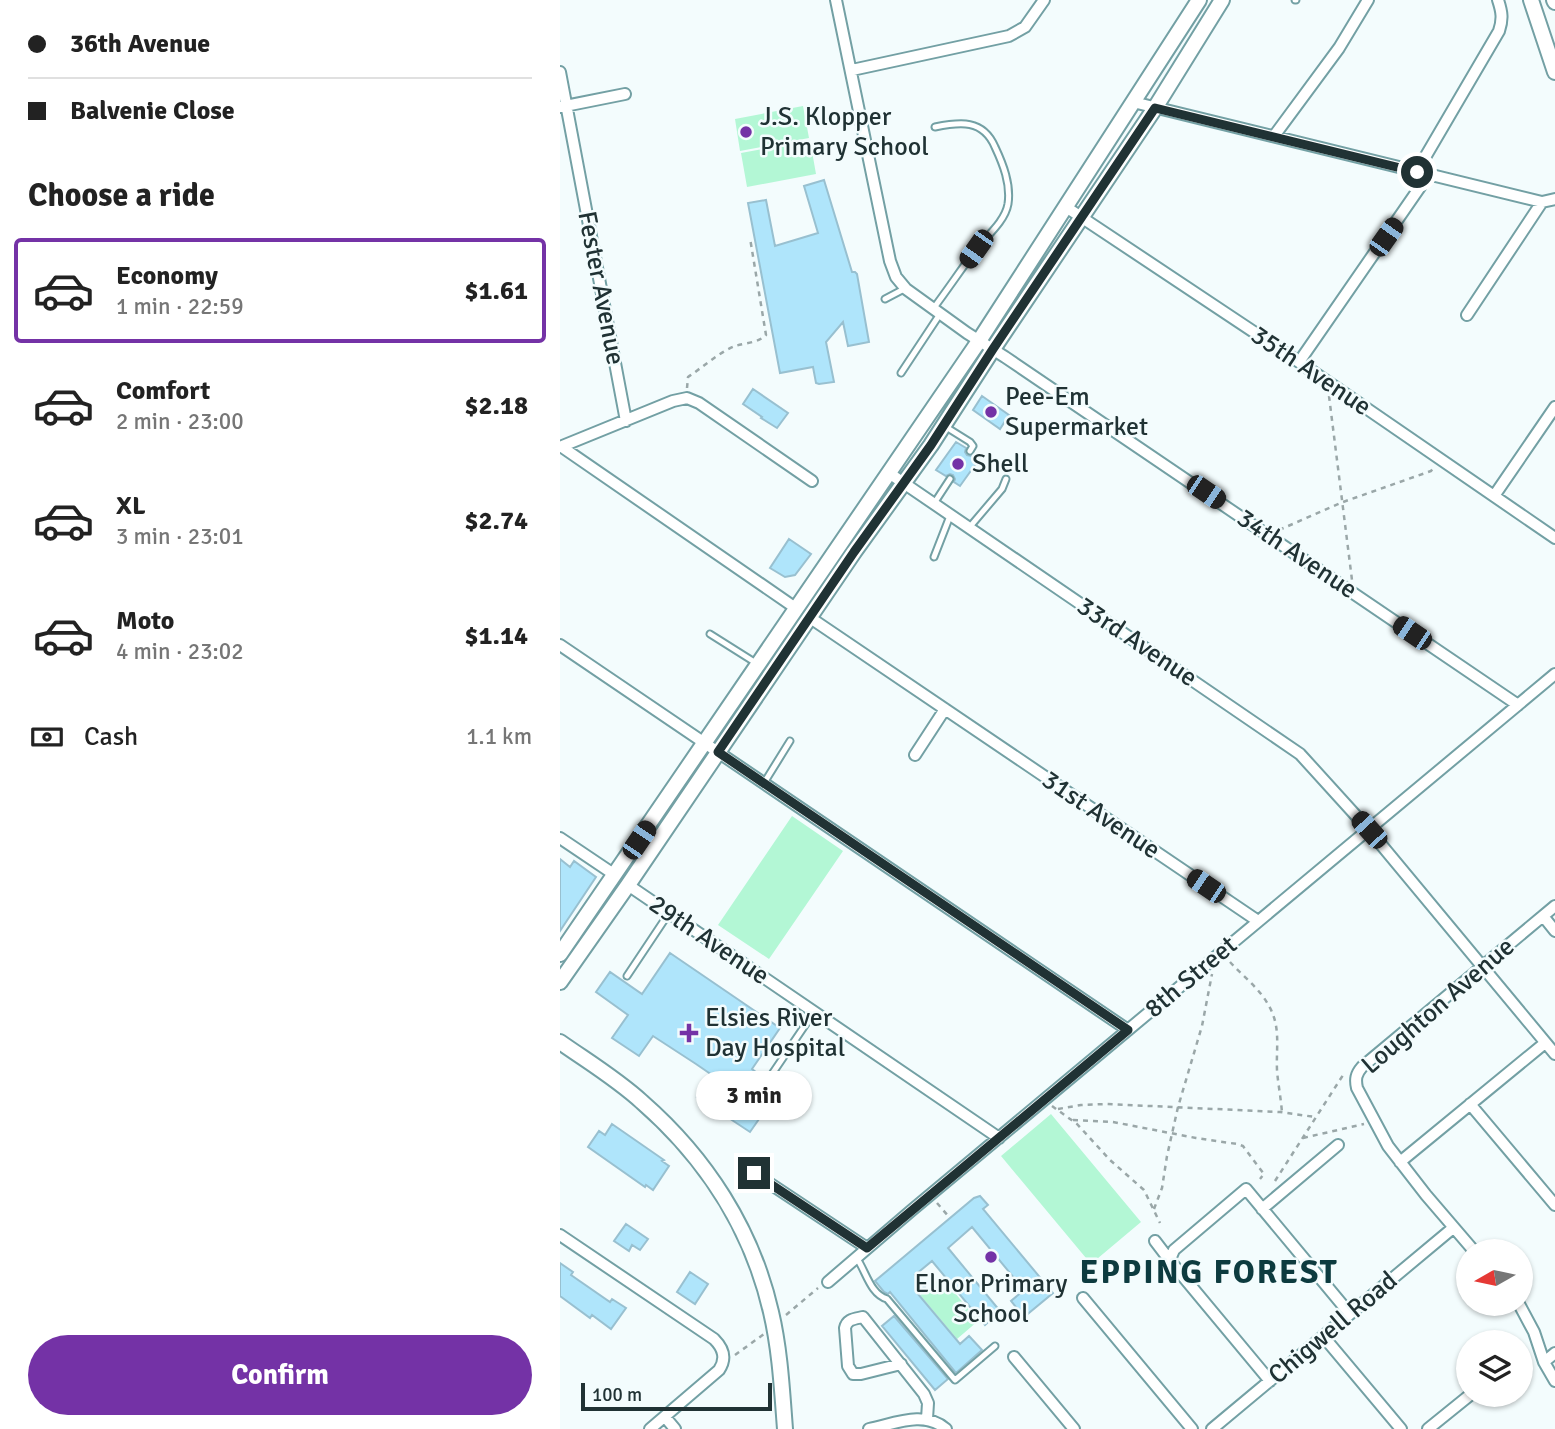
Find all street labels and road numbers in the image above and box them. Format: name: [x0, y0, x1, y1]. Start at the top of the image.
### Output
street label: Fester Avenue: [570, 209, 632, 367]
street label: 35th Avenue: [1245, 319, 1377, 423]
street label: 34th Avenue: [1231, 502, 1363, 606]
street label: 33rd Avenue: [1071, 590, 1203, 694]
street label: 31st Avenue: [1036, 764, 1166, 866]
street label: 29th Avenue: [643, 888, 775, 992]
street label: 8th Street: [1138, 929, 1244, 1025]
street label: Loughton Avenue: [1355, 931, 1521, 1081]
street label: Chigwell Road: [1262, 1265, 1404, 1391]

